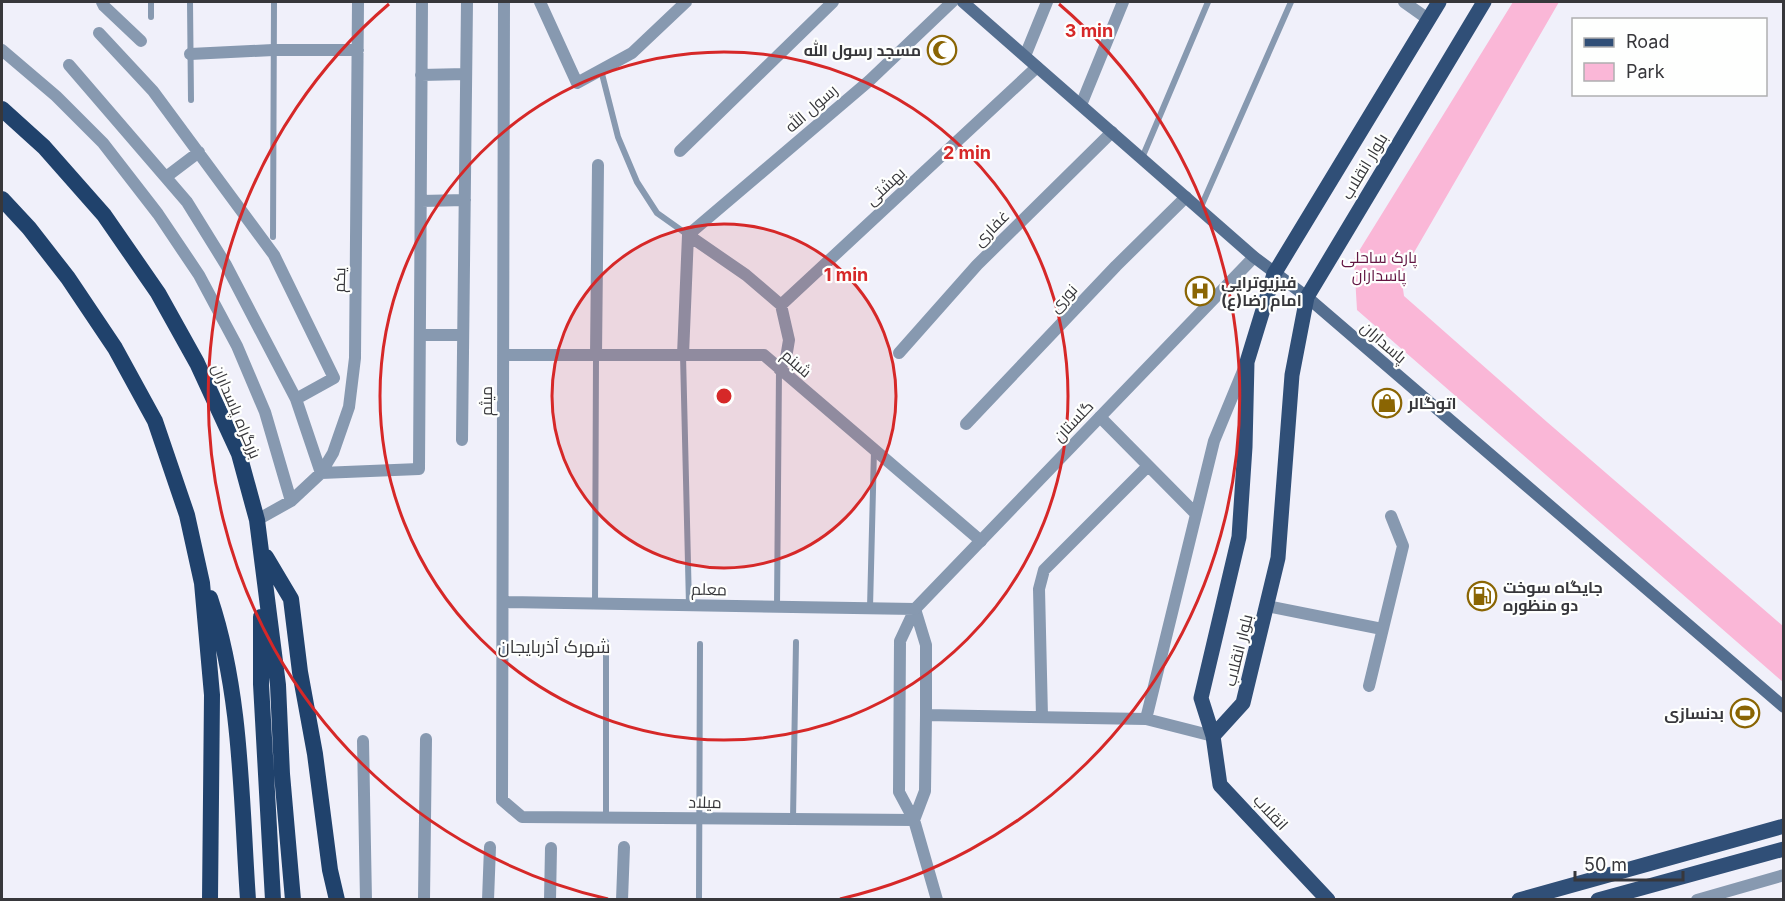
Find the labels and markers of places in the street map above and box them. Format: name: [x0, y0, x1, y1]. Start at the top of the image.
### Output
mosque icon: مسجد رسول الله: [926, 34, 958, 66]
place label: مسجد رسول الله: [804, 39, 921, 60]
place label: فیزیوتراپی امام رضا(ع): [1221, 272, 1302, 312]
hospital icon: فیزیوتراپی امام رضا(ع): [1184, 275, 1216, 307]
centre of rings: [714, 386, 734, 406]
shop icon: اتوگالر: [1371, 387, 1403, 419]
place label: اتوگالر: [1407, 393, 1457, 413]
place label: جایگاه سوخت دو منظوره: [1503, 577, 1603, 615]
fuel station icon: جایگاه سوخت دو منظوره: [1466, 580, 1498, 612]
sports icon: بدنسازی: [1729, 697, 1761, 729]
place label: بدنسازی: [1664, 703, 1724, 723]

